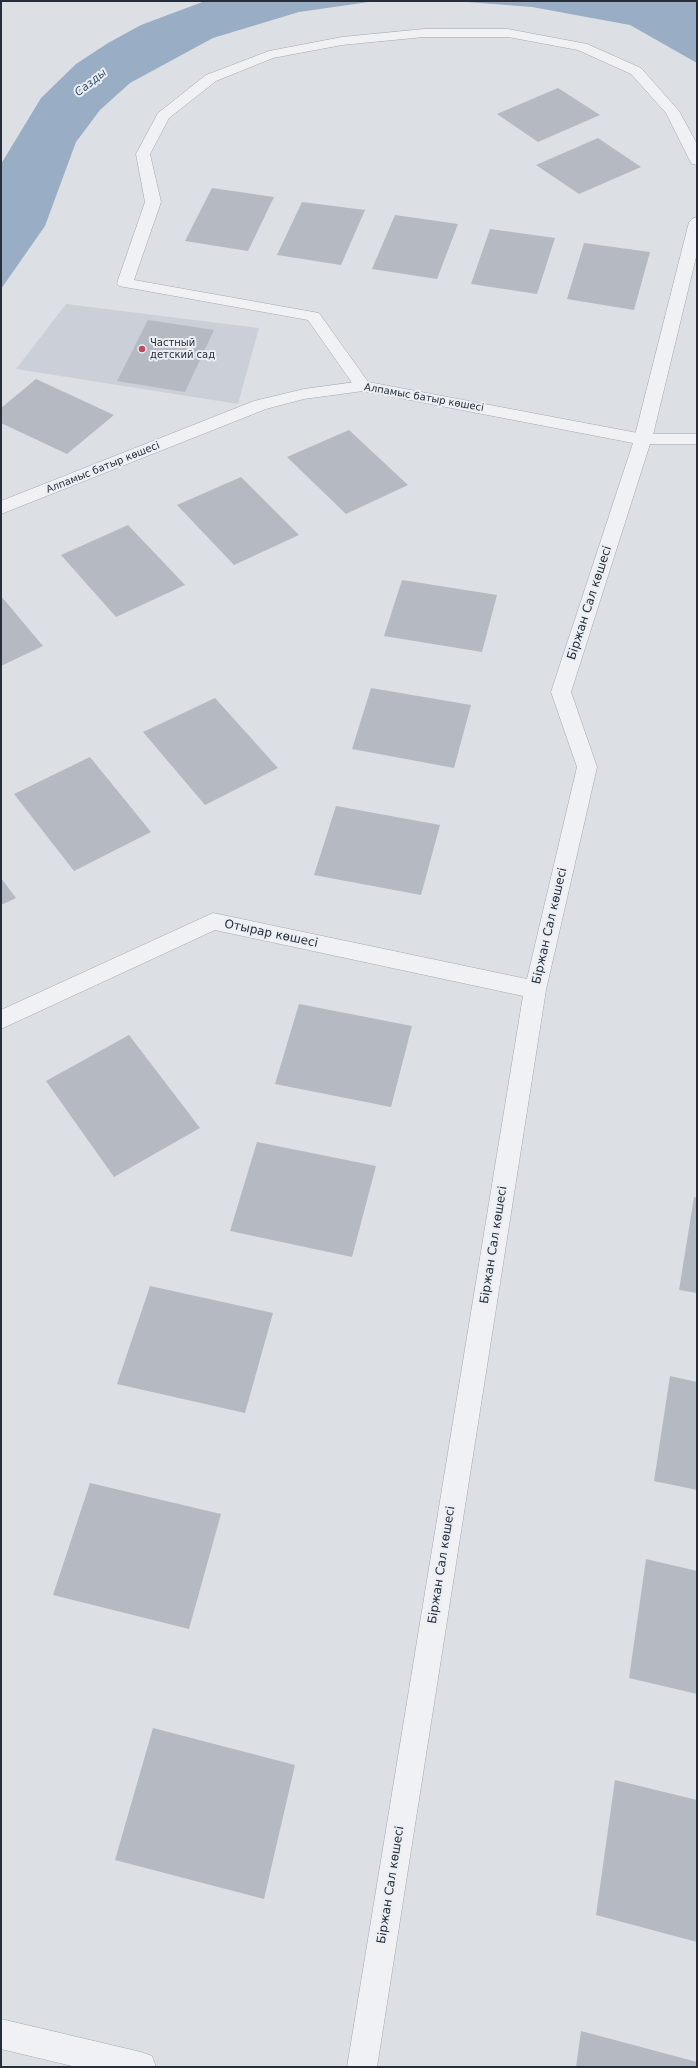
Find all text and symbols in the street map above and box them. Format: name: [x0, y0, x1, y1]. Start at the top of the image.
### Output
water label: Сазды: [73, 67, 109, 99]
place label: Частный детский сад: [150, 337, 215, 360]
marker: Частный детский сад: [137, 344, 147, 354]
street label: Алпамыс батыр көшесі: [363, 382, 485, 414]
street label: Алпамыс батыр көшесі: [45, 440, 161, 496]
street label: Біржан Сал көшесі: [565, 544, 615, 662]
street label: Біржан Сал көшесі: [530, 866, 570, 986]
street label: Отырар көшесі: [223, 917, 319, 951]
street label: Біржан Сал көшесі: [478, 1185, 510, 1305]
street label: Біржан Сал көшесі: [426, 1505, 458, 1625]
street label: Біржан Сал көшесі: [375, 1825, 407, 1945]

